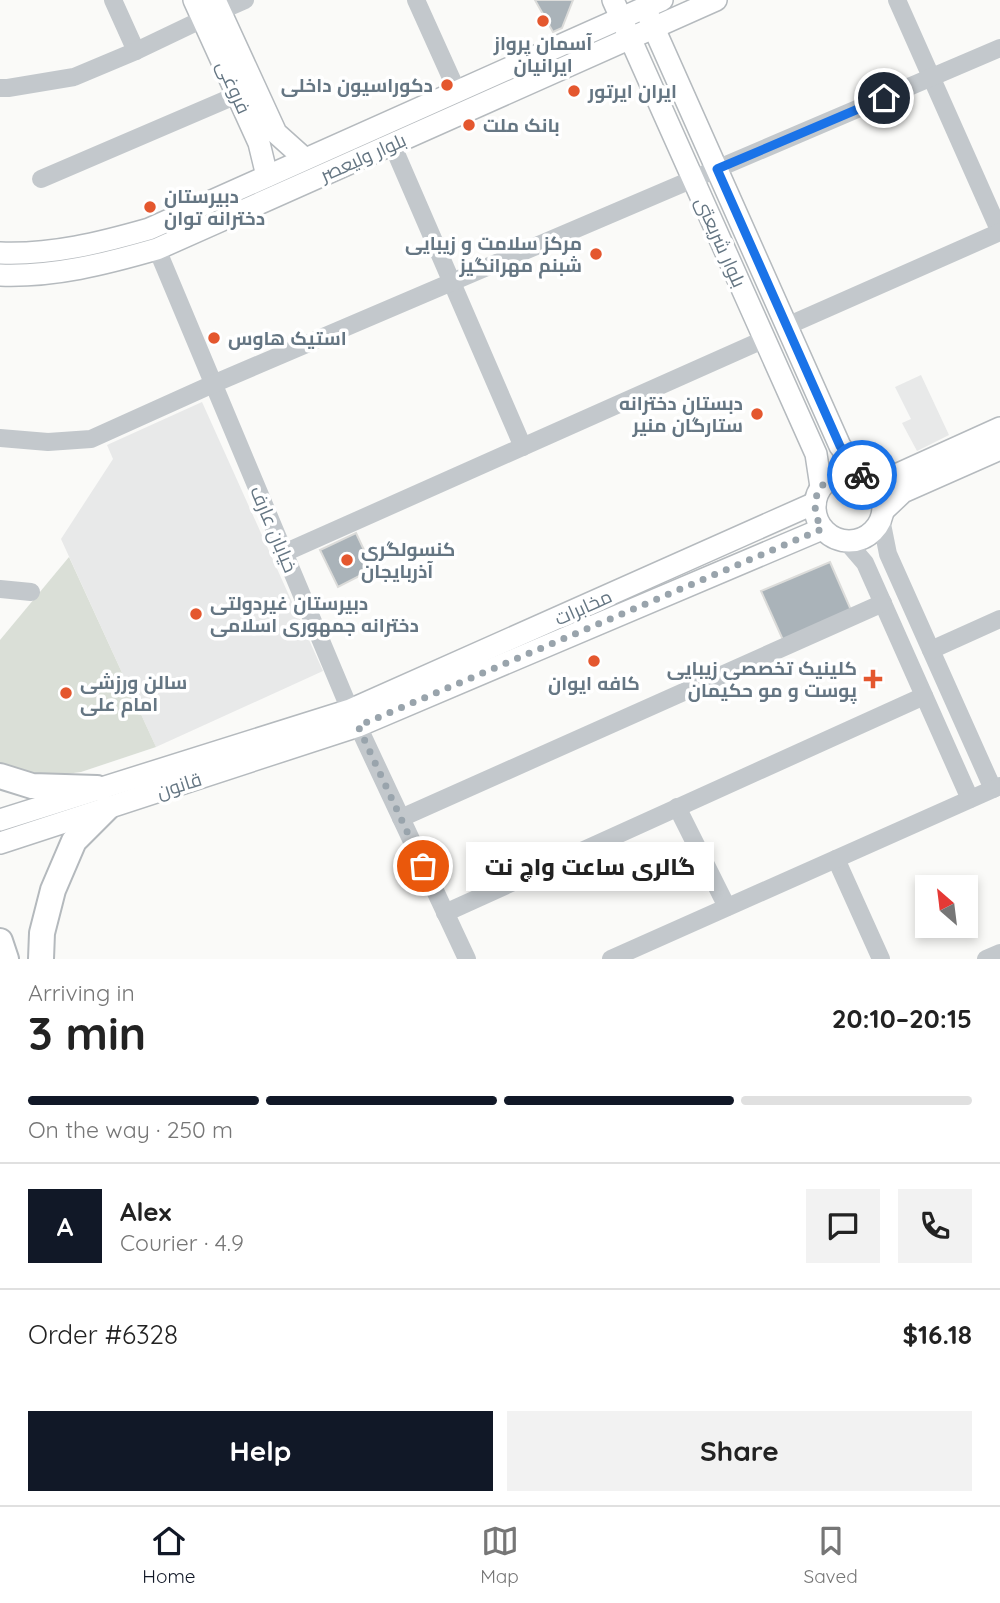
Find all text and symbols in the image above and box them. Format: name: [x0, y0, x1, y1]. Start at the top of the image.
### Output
marker: آسمان پرواز ایرانیان: [535, 13, 551, 29]
place label: آسمان پرواز ایرانیان: [493, 31, 592, 77]
street label: فروغى: [212, 57, 256, 117]
pin: [854, 68, 914, 128]
place label: دکوراسیون داخلی: [281, 73, 433, 97]
marker: دکوراسیون داخلی: [439, 77, 455, 93]
place label: ایران ایرتور: [587, 79, 677, 103]
icon: home: [865, 79, 903, 117]
marker: ایران ایرتور: [566, 83, 582, 99]
place label: بانک ملت: [483, 113, 560, 137]
marker: بانک ملت: [461, 117, 477, 133]
street label: بلوار ولیعصر: [315, 127, 410, 187]
place label: دبیرستان دخترانه توان: [164, 184, 265, 230]
street label: بلوار شریعتى: [690, 193, 752, 291]
marker: دبیرستان دخترانه توان: [142, 199, 158, 215]
place label: مرکز سلامت و زیبایی شبنم مهرانگیز: [405, 231, 582, 279]
marker: مرکز سلامت و زیبایی شبنم مهرانگیز: [588, 246, 604, 262]
place label: استیک هاوس: [228, 326, 347, 350]
marker: استیک هاوس: [206, 330, 222, 346]
place label: دبستان دخترانه ستارگان منیر: [619, 391, 743, 437]
marker: دبستان دخترانه ستارگان منیر: [749, 406, 765, 422]
courier: [827, 440, 897, 510]
icon: bike: [843, 456, 881, 494]
street label: خیابان عارف: [245, 482, 303, 576]
place label: کنسولگری آذربایجان: [361, 537, 455, 583]
marker: کنسولگری آذربایجان: [339, 552, 355, 568]
street label: مخابرات: [551, 584, 615, 630]
place label: دبیرستان غیردولتی دخترانه جمهوری اسلامی: [210, 591, 419, 637]
marker: دبیرستان غیردولتی دخترانه جمهوری اسلامی: [188, 606, 204, 622]
marker: کافه ایوان: [586, 653, 602, 669]
place label: کلینیک تخصصی زیبایی پوست و مو حکیمان: [667, 656, 857, 704]
marker: کلینیک تخصصی زیبایی پوست و مو حکیمان: [863, 669, 883, 689]
place label: سالن ورزشی امام علی: [80, 670, 187, 718]
place label: کافه ایوان: [548, 671, 640, 695]
marker: سالن ورزشی امام علی: [58, 685, 74, 701]
street label: قانون: [153, 767, 205, 803]
pin: [393, 836, 453, 896]
callout: گالری ساعت واچ نت: [465, 842, 714, 890]
icon: bag: [404, 847, 442, 885]
text: گالری ساعت واچ نت: [485, 852, 695, 881]
north arrow: [915, 875, 978, 938]
map controls: [915, 875, 978, 938]
text: Arriving in: [28, 978, 135, 1007]
text: 20:10–20:15: [832, 1002, 972, 1035]
text: 3 min: [28, 1004, 146, 1062]
text: On the way · 250 m: [28, 1115, 233, 1144]
button: chat: [806, 1189, 880, 1263]
button: phone: [898, 1189, 972, 1263]
text: Alex: [120, 1195, 171, 1228]
text: A: [57, 1210, 73, 1243]
text: Courier · 4.9: [120, 1228, 244, 1257]
text: Order #6328: [28, 1318, 178, 1351]
text: $16.18: [902, 1318, 972, 1351]
button: Help: [28, 1411, 493, 1491]
button: Share: [507, 1411, 972, 1491]
tab: Home: [142, 1522, 196, 1588]
tab: Map: [480, 1522, 519, 1588]
tab: Saved: [804, 1522, 858, 1588]

